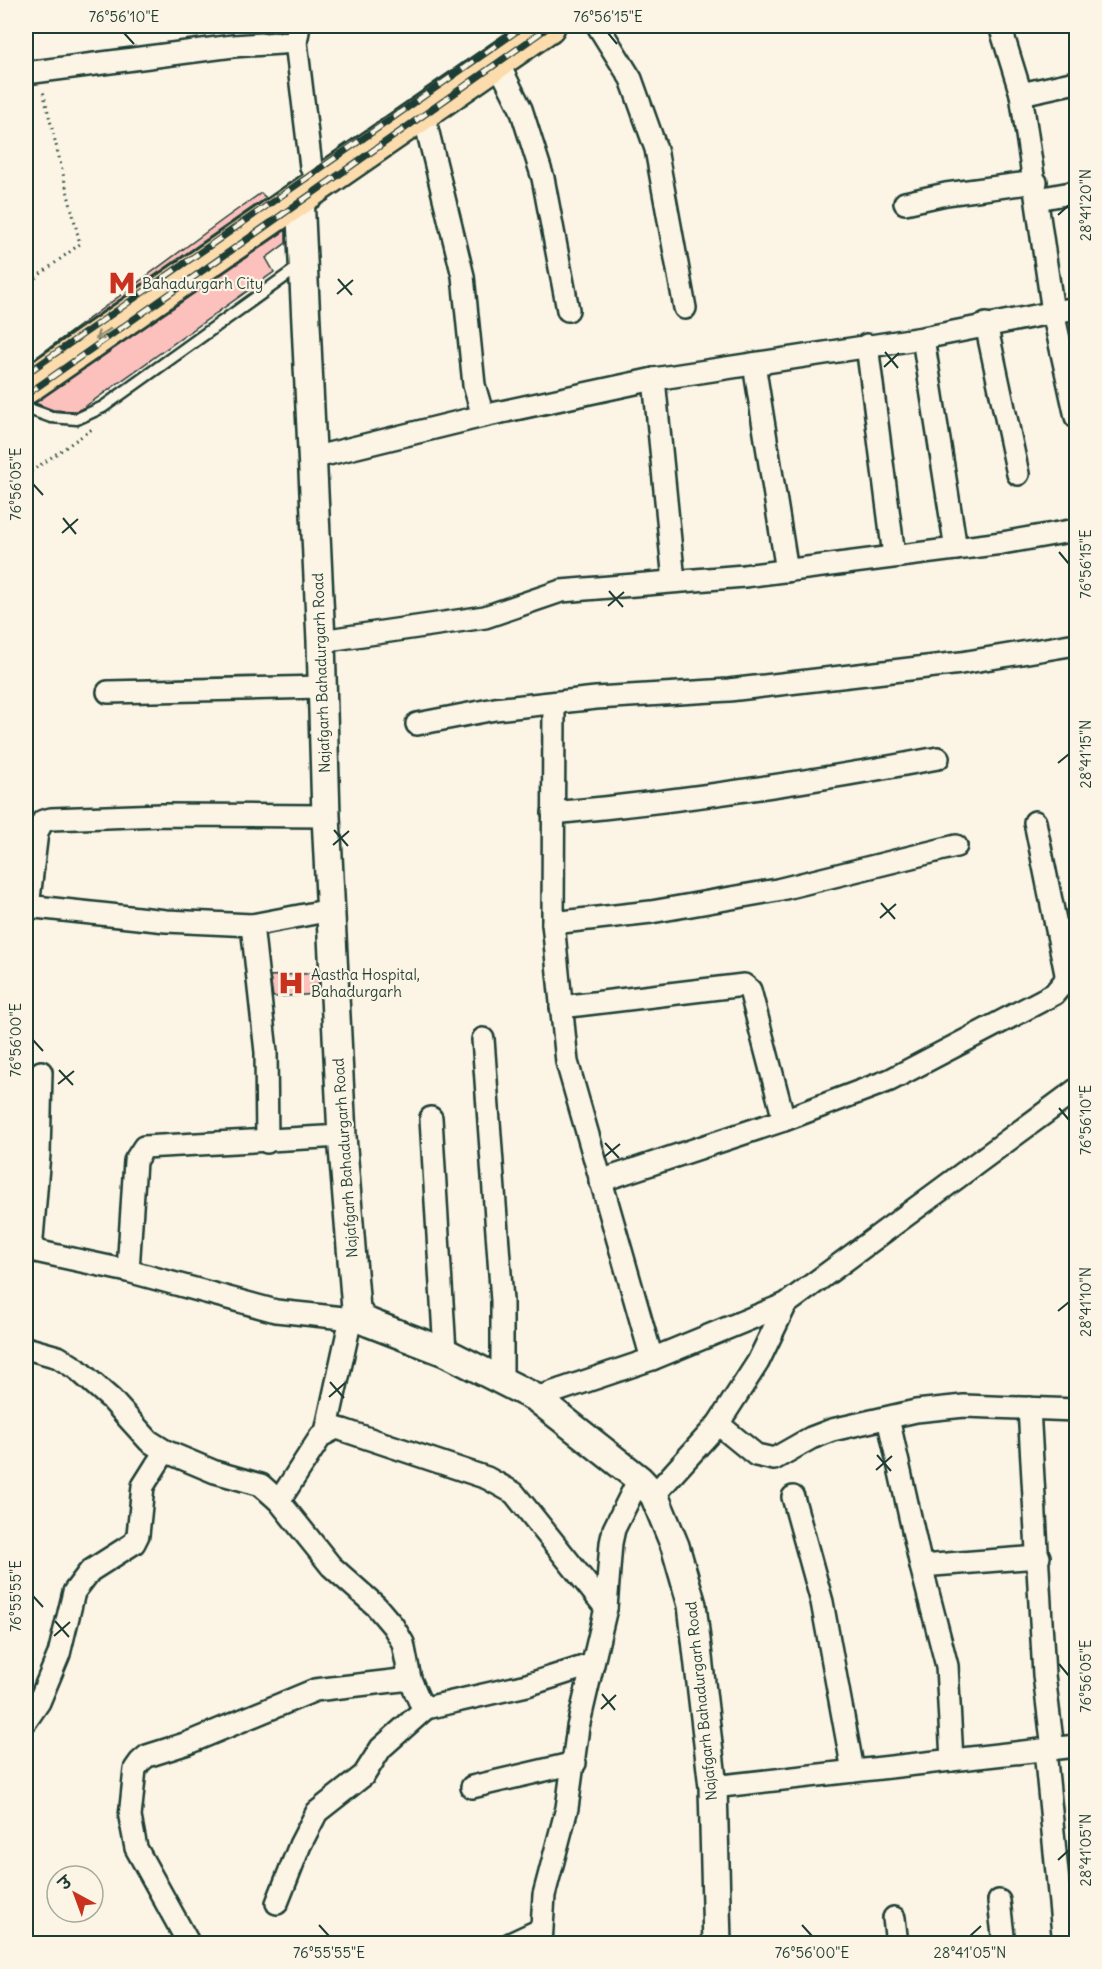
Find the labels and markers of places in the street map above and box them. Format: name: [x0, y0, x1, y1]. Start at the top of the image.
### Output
metro station icon: Bahadurgarh City: [107, 268, 137, 298]
place label: Bahadurgarh City: [142, 274, 263, 293]
place label: Aastha Hospital, Bahadurgarh: [311, 965, 420, 1001]
hospital icon: Aastha Hospital, Bahadurgarh: [276, 968, 306, 998]

